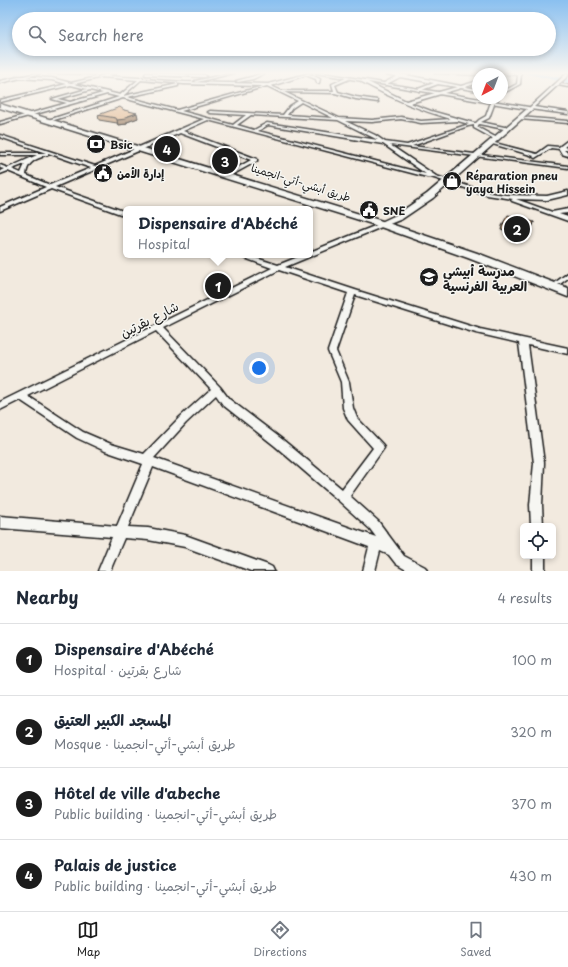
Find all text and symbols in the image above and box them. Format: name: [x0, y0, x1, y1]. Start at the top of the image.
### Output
search box: [12, 12, 556, 56]
icon: search: [26, 23, 48, 45]
text: Search here: [58, 23, 144, 46]
north arrow: [472, 68, 508, 104]
bank icon: Bsic: [85, 133, 107, 155]
pin: 4: [154, 134, 180, 164]
place label: Bsic: [110, 136, 133, 153]
pin: 3: [212, 146, 238, 176]
street label: طريق أبشي-أتي-انجمينا: [248, 159, 353, 208]
public building icon: إدارة الأمن: [92, 162, 114, 184]
place label: إدارة الأمن: [117, 165, 164, 182]
place label: Réparation pneu yaya Hissein: [466, 167, 558, 197]
shop icon: Réparation pneu yaya Hissein: [441, 170, 463, 192]
public building icon: SNE: [358, 199, 380, 221]
place label: SNE: [383, 202, 406, 219]
popup: [123, 206, 313, 258]
text: Dispensaire d'Abéché: [138, 211, 298, 234]
pin: 2: [504, 214, 530, 244]
text: Hospital: [138, 234, 190, 253]
place label: مدرسة أبيشي العربية الفرنسية: [443, 261, 527, 295]
school or university icon: مدرسة أبيشي العربية الفرنسية: [418, 266, 440, 288]
pin: 1: [205, 271, 231, 301]
street label: شارع بقرتين: [116, 296, 182, 343]
your location: [249, 358, 269, 378]
map controls: [520, 523, 556, 559]
button: locate: [520, 523, 556, 559]
text: Nearby: [16, 584, 78, 610]
text: 4 results: [498, 588, 552, 607]
text: Dispensaire d'Abéché: [54, 637, 214, 660]
text: 1: [26, 650, 32, 669]
text: 100 m: [512, 650, 552, 669]
text: Hospital · شارع بقرتين: [54, 660, 182, 679]
text: المسجد الكبير العتيق: [54, 708, 171, 731]
text: 2: [24, 722, 34, 741]
text: 320 m: [510, 722, 552, 741]
text: Mosque · طريق أبشي-أتي-انجمينا: [54, 734, 235, 753]
text: Hôtel de ville d'abeche: [54, 781, 220, 804]
text: 3: [25, 794, 33, 813]
text: 370 m: [511, 794, 552, 813]
text: Public building · طريق أبشي-أتي-انجمينا: [54, 804, 277, 823]
text: Palais de justice: [54, 853, 177, 876]
text: 4: [25, 866, 33, 885]
text: 430 m: [510, 866, 552, 885]
text: Public building · طريق أبشي-أتي-انجمينا: [54, 876, 277, 895]
tab: Map: [77, 919, 100, 960]
tab: Directions: [253, 919, 307, 960]
tab: Saved: [460, 919, 491, 960]

